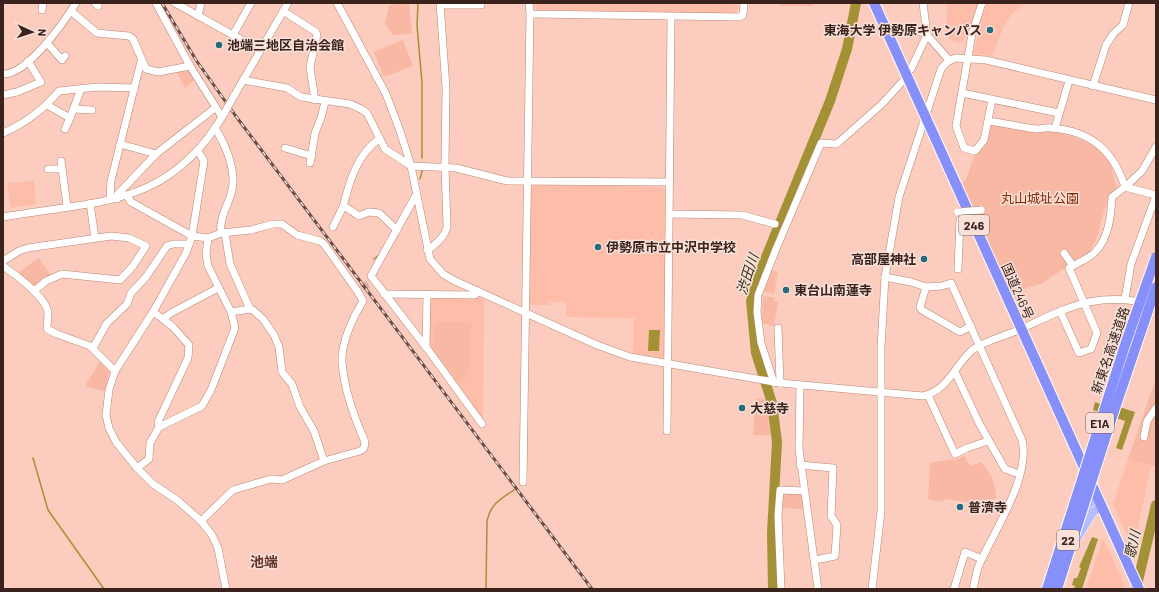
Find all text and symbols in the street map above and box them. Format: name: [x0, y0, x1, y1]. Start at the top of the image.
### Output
north arrow: [12, 12, 52, 52]
place label: 東海大学 伊勢原キャンパス: [823, 22, 982, 38]
marker: 東海大学 伊勢原キャンパス: [985, 25, 995, 35]
text: N: [36, 29, 49, 37]
place label: 池端三地区自治会館: [227, 37, 344, 53]
marker: 池端三地区自治会館: [214, 40, 224, 50]
park label: 丸山城址公園: [1001, 190, 1079, 206]
road number: 246: [959, 215, 989, 235]
place label: 伊勢原市立中沢中学校: [606, 239, 736, 255]
marker: 伊勢原市立中沢中学校: [593, 242, 603, 252]
water label: 渋田川: [732, 249, 762, 297]
place label: 高部屋神社: [851, 251, 916, 267]
marker: 高部屋神社: [919, 254, 929, 264]
street label: 国道246号: [999, 260, 1037, 322]
place label: 東台山南蓮寺: [794, 282, 872, 298]
marker: 東台山南蓮寺: [781, 285, 791, 295]
street label: 新東名高速道路: [1088, 304, 1132, 396]
place label: 大慈寺: [750, 400, 789, 416]
marker: 大慈寺: [737, 403, 747, 413]
road number: E1A: [1086, 413, 1114, 433]
place label: 普濟寺: [968, 499, 1007, 515]
marker: 普濟寺: [955, 502, 965, 512]
water label: 歌川: [1121, 526, 1144, 560]
road number: 22: [1057, 530, 1079, 550]
district label: 池端: [250, 553, 278, 570]

